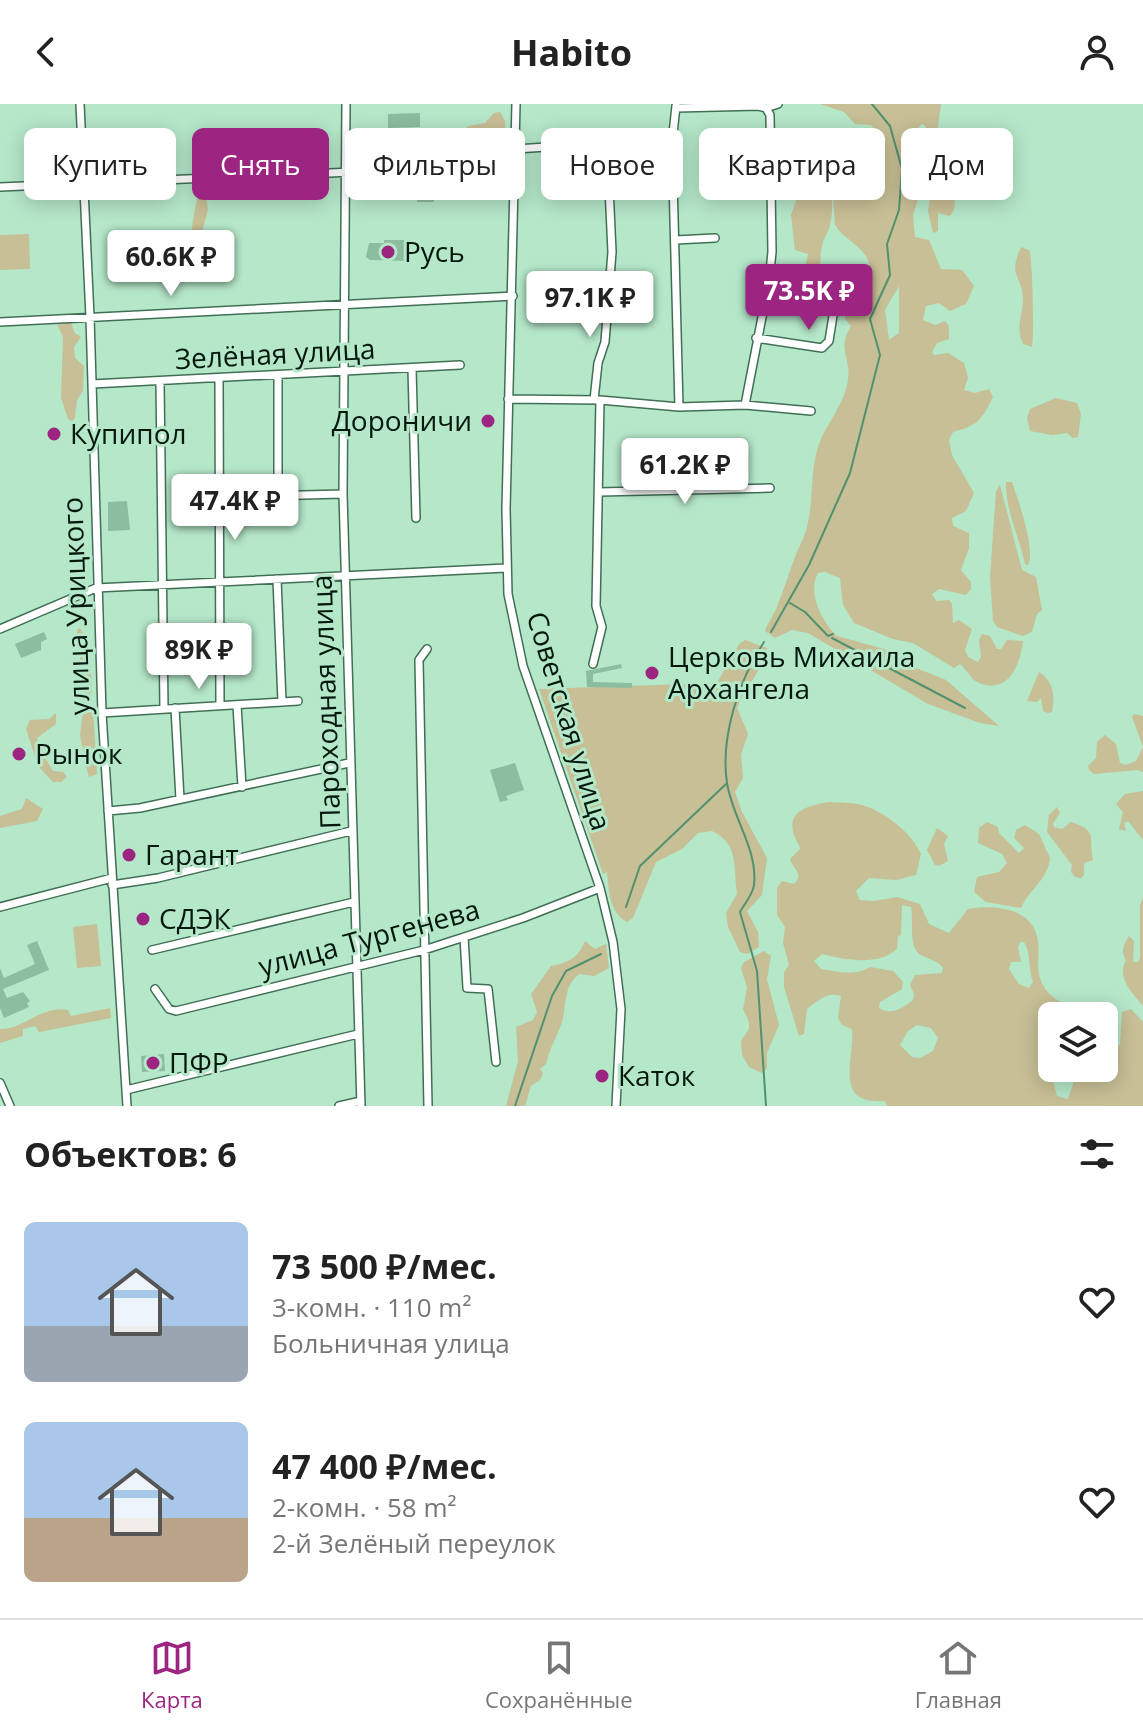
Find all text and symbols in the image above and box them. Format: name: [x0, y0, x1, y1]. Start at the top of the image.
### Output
text: Habito: [511, 28, 632, 77]
icon: back: [24, 30, 68, 74]
icon: person: [1075, 30, 1119, 74]
chip: Купить: [24, 128, 176, 200]
chip: Снять: [192, 128, 329, 200]
chip: Фильтры: [345, 128, 525, 200]
chip: Новое: [541, 128, 683, 200]
chip: Квартира: [699, 128, 885, 200]
chip: Дом: [901, 128, 1013, 200]
pin: 60.6K ₽: [97, 230, 245, 298]
place label: Русь: [404, 232, 465, 270]
text: 60.6K ₽: [125, 238, 217, 274]
marker: Русь: [379, 243, 397, 261]
pin: 73.5K ₽: [735, 264, 883, 332]
pin: 97.1K ₽: [516, 271, 664, 339]
text: 73.5K ₽: [763, 272, 855, 308]
text: 97.1K ₽: [544, 279, 636, 315]
street label: Зелёная улица: [174, 329, 376, 377]
place label: Дороничи: [332, 401, 472, 439]
marker: Дороничи: [479, 412, 497, 430]
place label: Купипол: [70, 414, 187, 452]
marker: Купипол: [45, 425, 63, 443]
pin: 61.2K ₽: [611, 438, 759, 506]
text: 61.2K ₽: [639, 446, 731, 482]
pin: 47.4K ₽: [161, 474, 309, 542]
text: 47.4K ₽: [189, 482, 281, 518]
street label: улица Урицкого: [52, 496, 98, 716]
street label: Пароходная улица: [302, 574, 348, 830]
street label: Советская улица: [519, 607, 621, 835]
pin: 89K ₽: [143, 623, 255, 691]
text: 89K ₽: [165, 631, 233, 667]
place label: Церковь Михаила Архангела: [668, 637, 915, 707]
marker: Церковь Михаила Архангела: [643, 664, 661, 682]
place label: Рынок: [35, 734, 123, 772]
marker: Рынок: [10, 745, 28, 763]
place label: Гарант: [145, 835, 239, 873]
marker: Гарант: [120, 846, 138, 864]
street label: улица Тургенева: [254, 889, 484, 985]
place label: СДЭК: [159, 899, 231, 937]
marker: СДЭК: [134, 910, 152, 928]
map controls: [1038, 1002, 1118, 1082]
button: layers: [1038, 1002, 1118, 1082]
place label: ПФР: [169, 1043, 229, 1081]
marker: ПФР: [144, 1054, 162, 1072]
place label: Каток: [618, 1056, 696, 1094]
marker: Каток: [593, 1067, 611, 1085]
text: Объектов: 6: [24, 1131, 237, 1177]
icon: filters: [1075, 1132, 1119, 1176]
text: 73 500 ₽/мес.: [272, 1243, 497, 1289]
icon: home: [88, 1254, 184, 1350]
icon: heart: [1075, 1280, 1119, 1324]
text: 3-комн. · 110 m²: [272, 1289, 471, 1325]
text: Больничная улица: [272, 1325, 510, 1361]
text: 47 400 ₽/мес.: [272, 1443, 497, 1489]
icon: home: [88, 1454, 184, 1550]
icon: heart: [1075, 1480, 1119, 1524]
text: 2-комн. · 58 m²: [272, 1489, 457, 1525]
text: 2-й Зелёный переулок: [272, 1525, 556, 1561]
tab: Карта: [141, 1636, 203, 1714]
tab: Сохранённые: [485, 1636, 633, 1714]
tab: Главная: [915, 1636, 1002, 1714]

